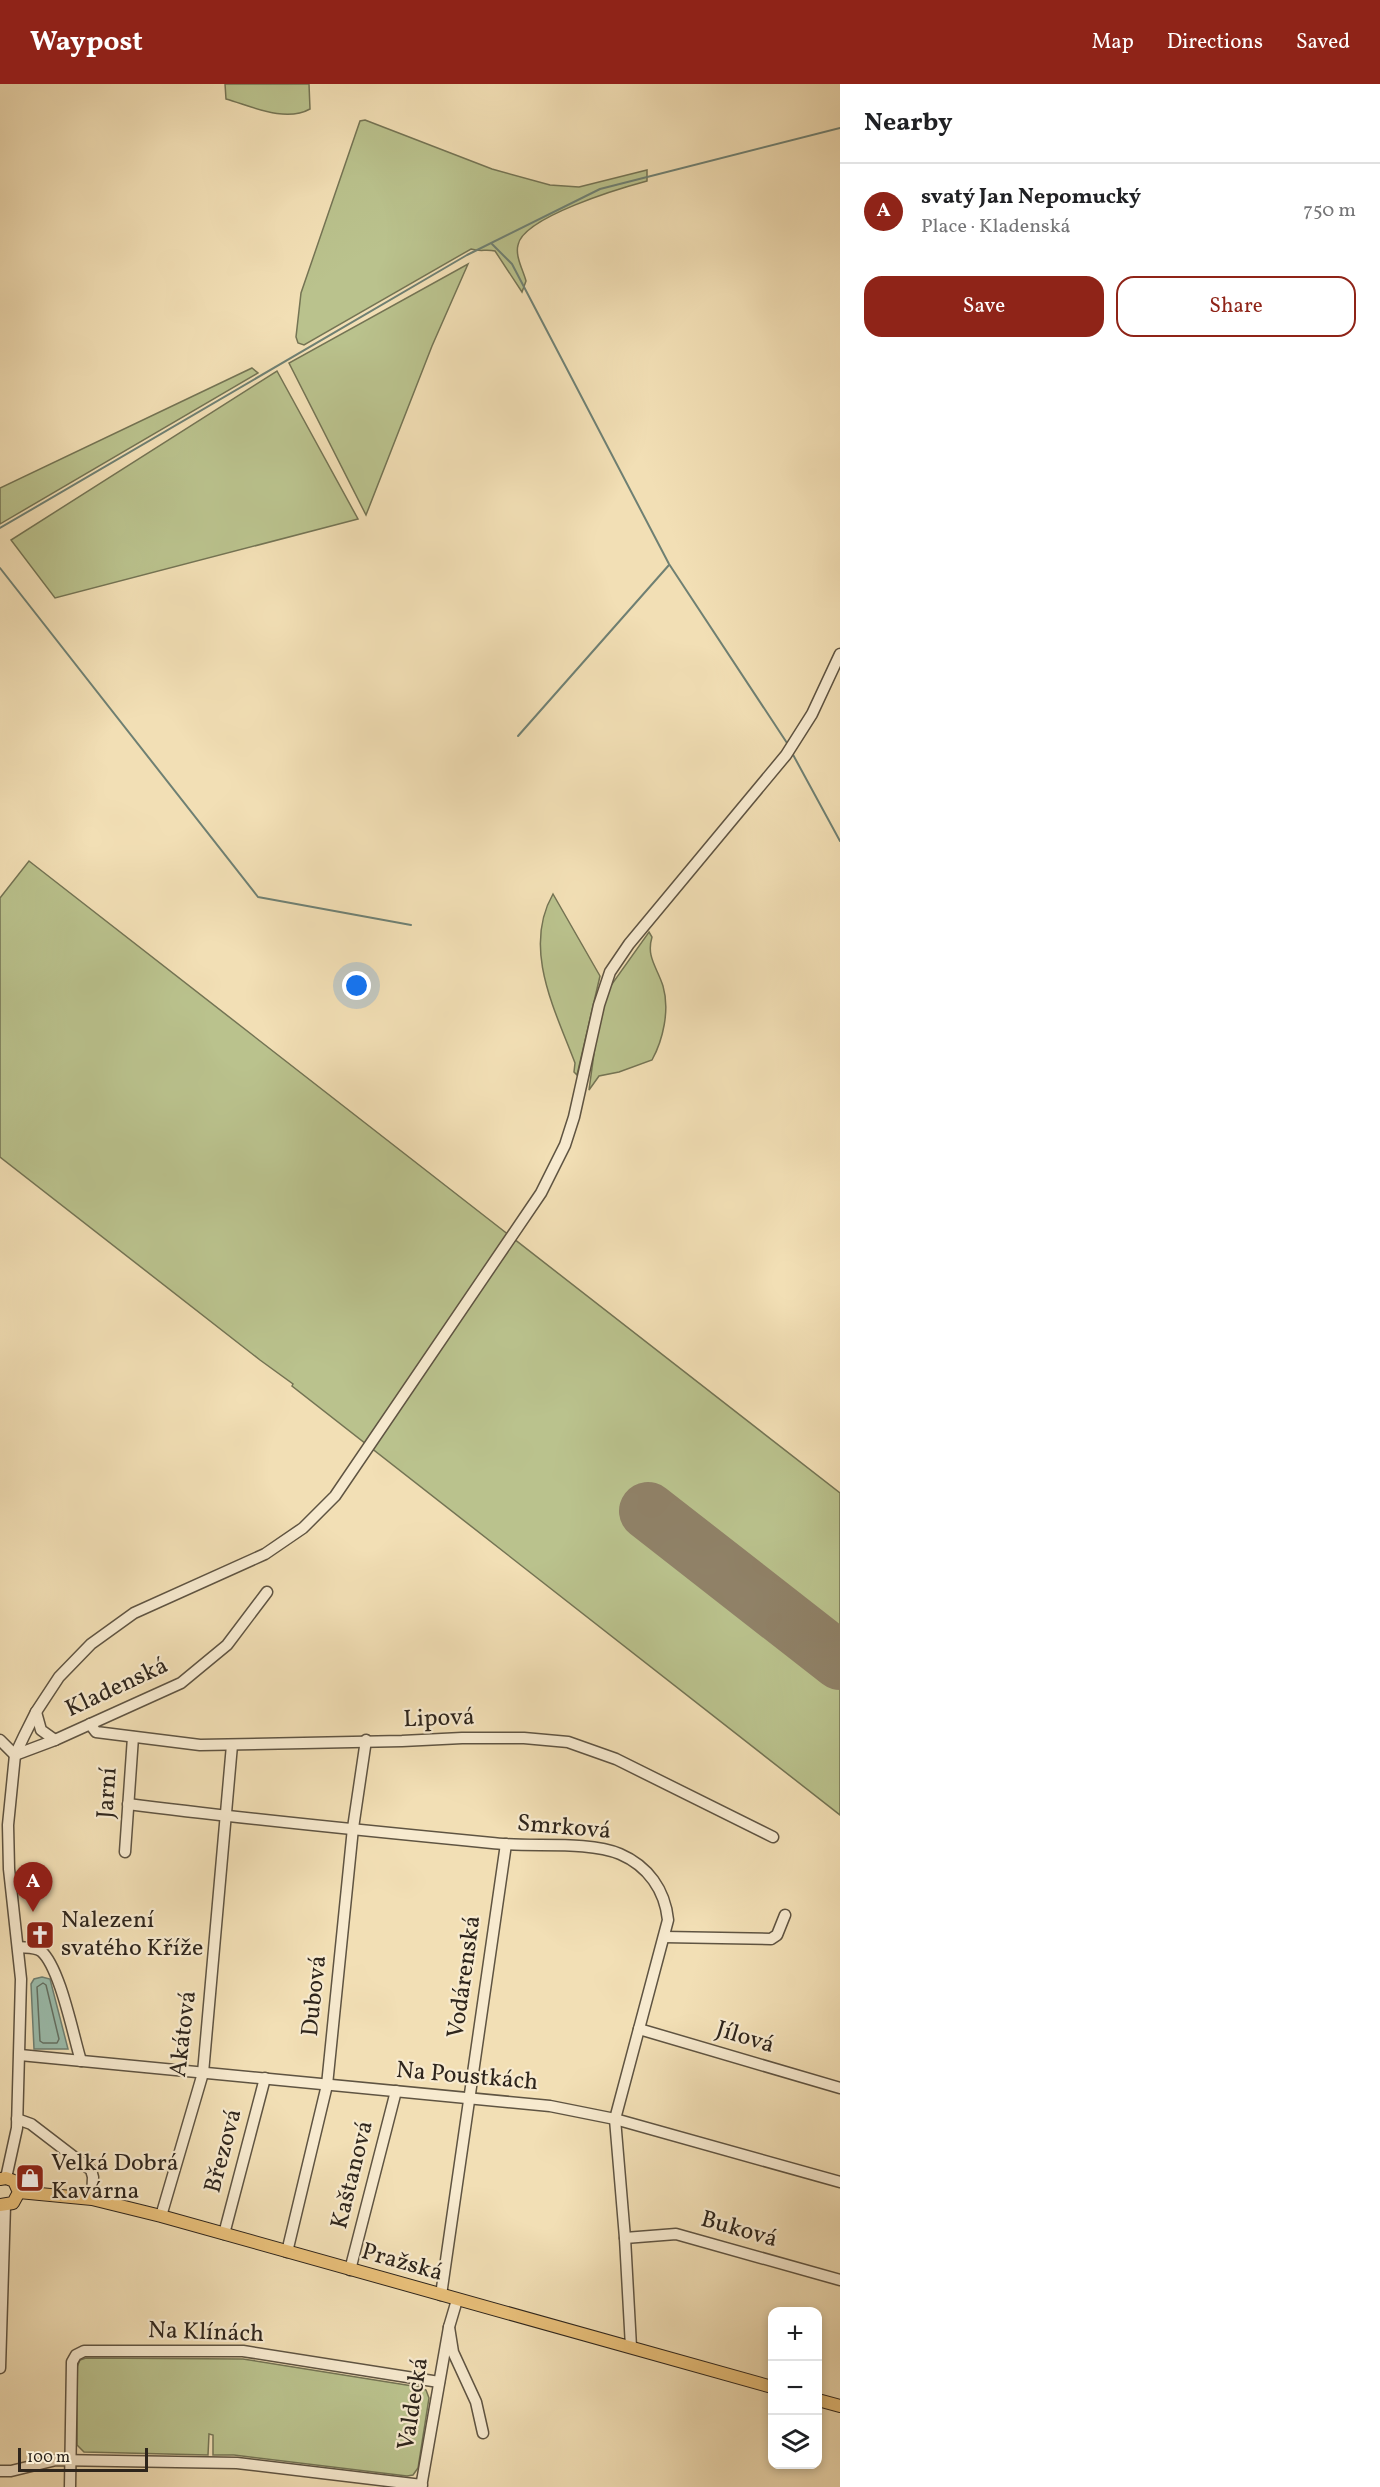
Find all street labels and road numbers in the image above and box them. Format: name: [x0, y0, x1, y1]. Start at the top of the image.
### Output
street label: Kladenská: [60, 1649, 174, 1727]
street label: Lipová: [403, 1701, 475, 1737]
street label: Jarní: [89, 1766, 127, 1820]
street label: Smrková: [515, 1807, 613, 1849]
street label: Vodárenská: [440, 1913, 490, 2041]
street label: Dubová: [294, 1954, 336, 2038]
street label: Akátová: [162, 1989, 206, 2079]
street label: Jílová: [712, 2013, 778, 2063]
street label: Na Poustkách: [395, 2054, 539, 2100]
street label: Březová: [197, 2105, 251, 2197]
street label: Kaštanová: [323, 2117, 383, 2233]
street label: Buková: [697, 2203, 781, 2257]
street label: Pražská: [357, 2235, 447, 2291]
street label: Na Klínách: [147, 2314, 265, 2352]
street label: Valdecká: [390, 2355, 438, 2453]

